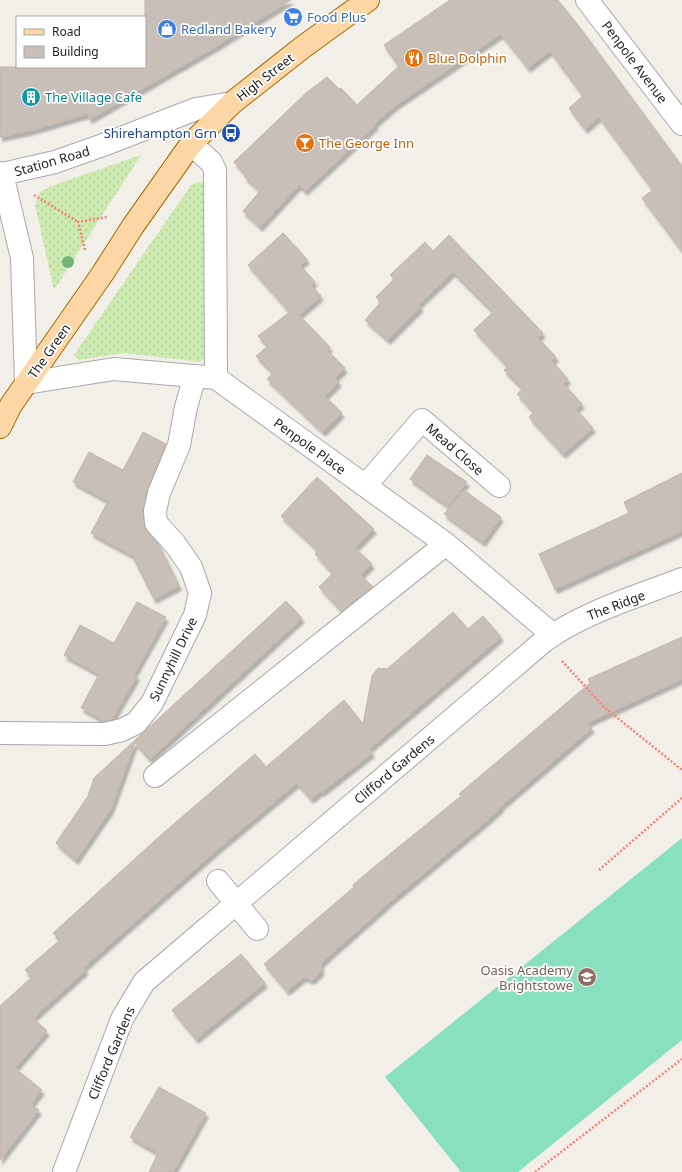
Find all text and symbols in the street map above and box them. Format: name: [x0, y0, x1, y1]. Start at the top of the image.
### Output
supermarket icon: Food Plus: [282, 6, 304, 28]
place label: Food Plus: [307, 8, 366, 26]
legend: [16, 16, 146, 68]
street label: Penpole Avenue: [598, 17, 672, 107]
shop icon: Redland Bakery: [156, 18, 178, 40]
place label: Redland Bakery: [181, 20, 277, 38]
text: Road: [52, 23, 81, 40]
text: Building: [52, 43, 99, 60]
restaurant icon: Blue Dolphin: [403, 47, 425, 69]
street label: High Street: [232, 49, 298, 105]
place label: Blue Dolphin: [428, 49, 507, 67]
building icon: The Village Cafe: [20, 86, 42, 108]
place label: The Village Cafe: [45, 88, 142, 106]
bus stop icon: Shirehampton Grn: [220, 122, 242, 144]
place label: Shirehampton Grn: [104, 124, 217, 142]
bar icon: The George Inn: [294, 132, 316, 154]
place label: The George Inn: [319, 134, 414, 152]
street label: Station Road: [12, 142, 92, 180]
street label: The Green: [23, 320, 75, 382]
street label: Penpole Place: [270, 414, 350, 478]
street label: Mead Close: [422, 419, 488, 479]
street label: The Ridge: [584, 586, 648, 624]
street label: Sunnyhill Drive: [145, 614, 201, 704]
street label: Clifford Gardens: [350, 730, 438, 808]
place label: Oasis Academy Brightstowe: [480, 961, 573, 994]
school or university icon: Oasis Academy Brightstowe: [576, 966, 598, 988]
street label: Clifford Gardens: [83, 1004, 139, 1102]

